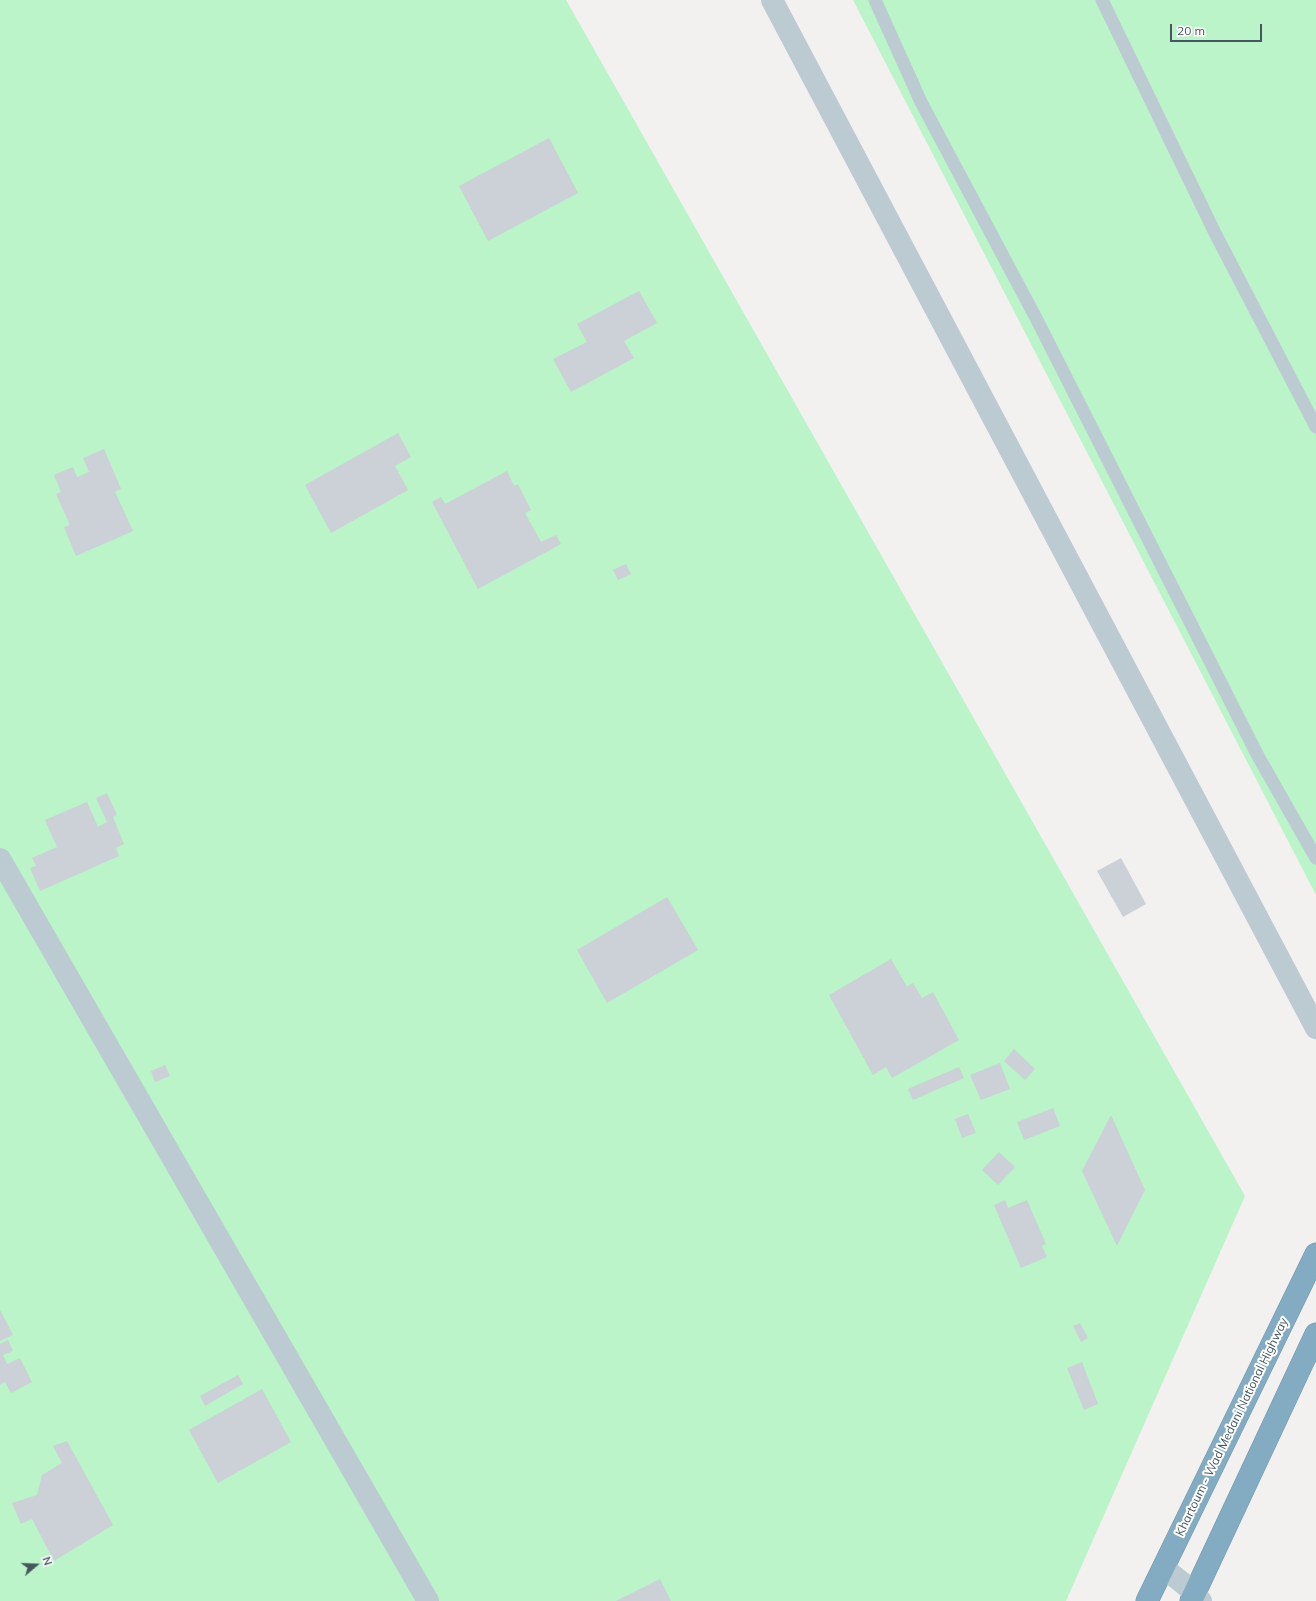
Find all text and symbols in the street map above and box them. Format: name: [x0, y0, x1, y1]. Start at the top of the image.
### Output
scale bar: [1172, 16, 1264, 42]
text: 20 m: [1177, 23, 1205, 38]
street label: Khartoum - Wad Medani National Highway: [1173, 1315, 1291, 1539]
north arrow: [16, 1545, 56, 1585]
text: N: [39, 1555, 55, 1567]

